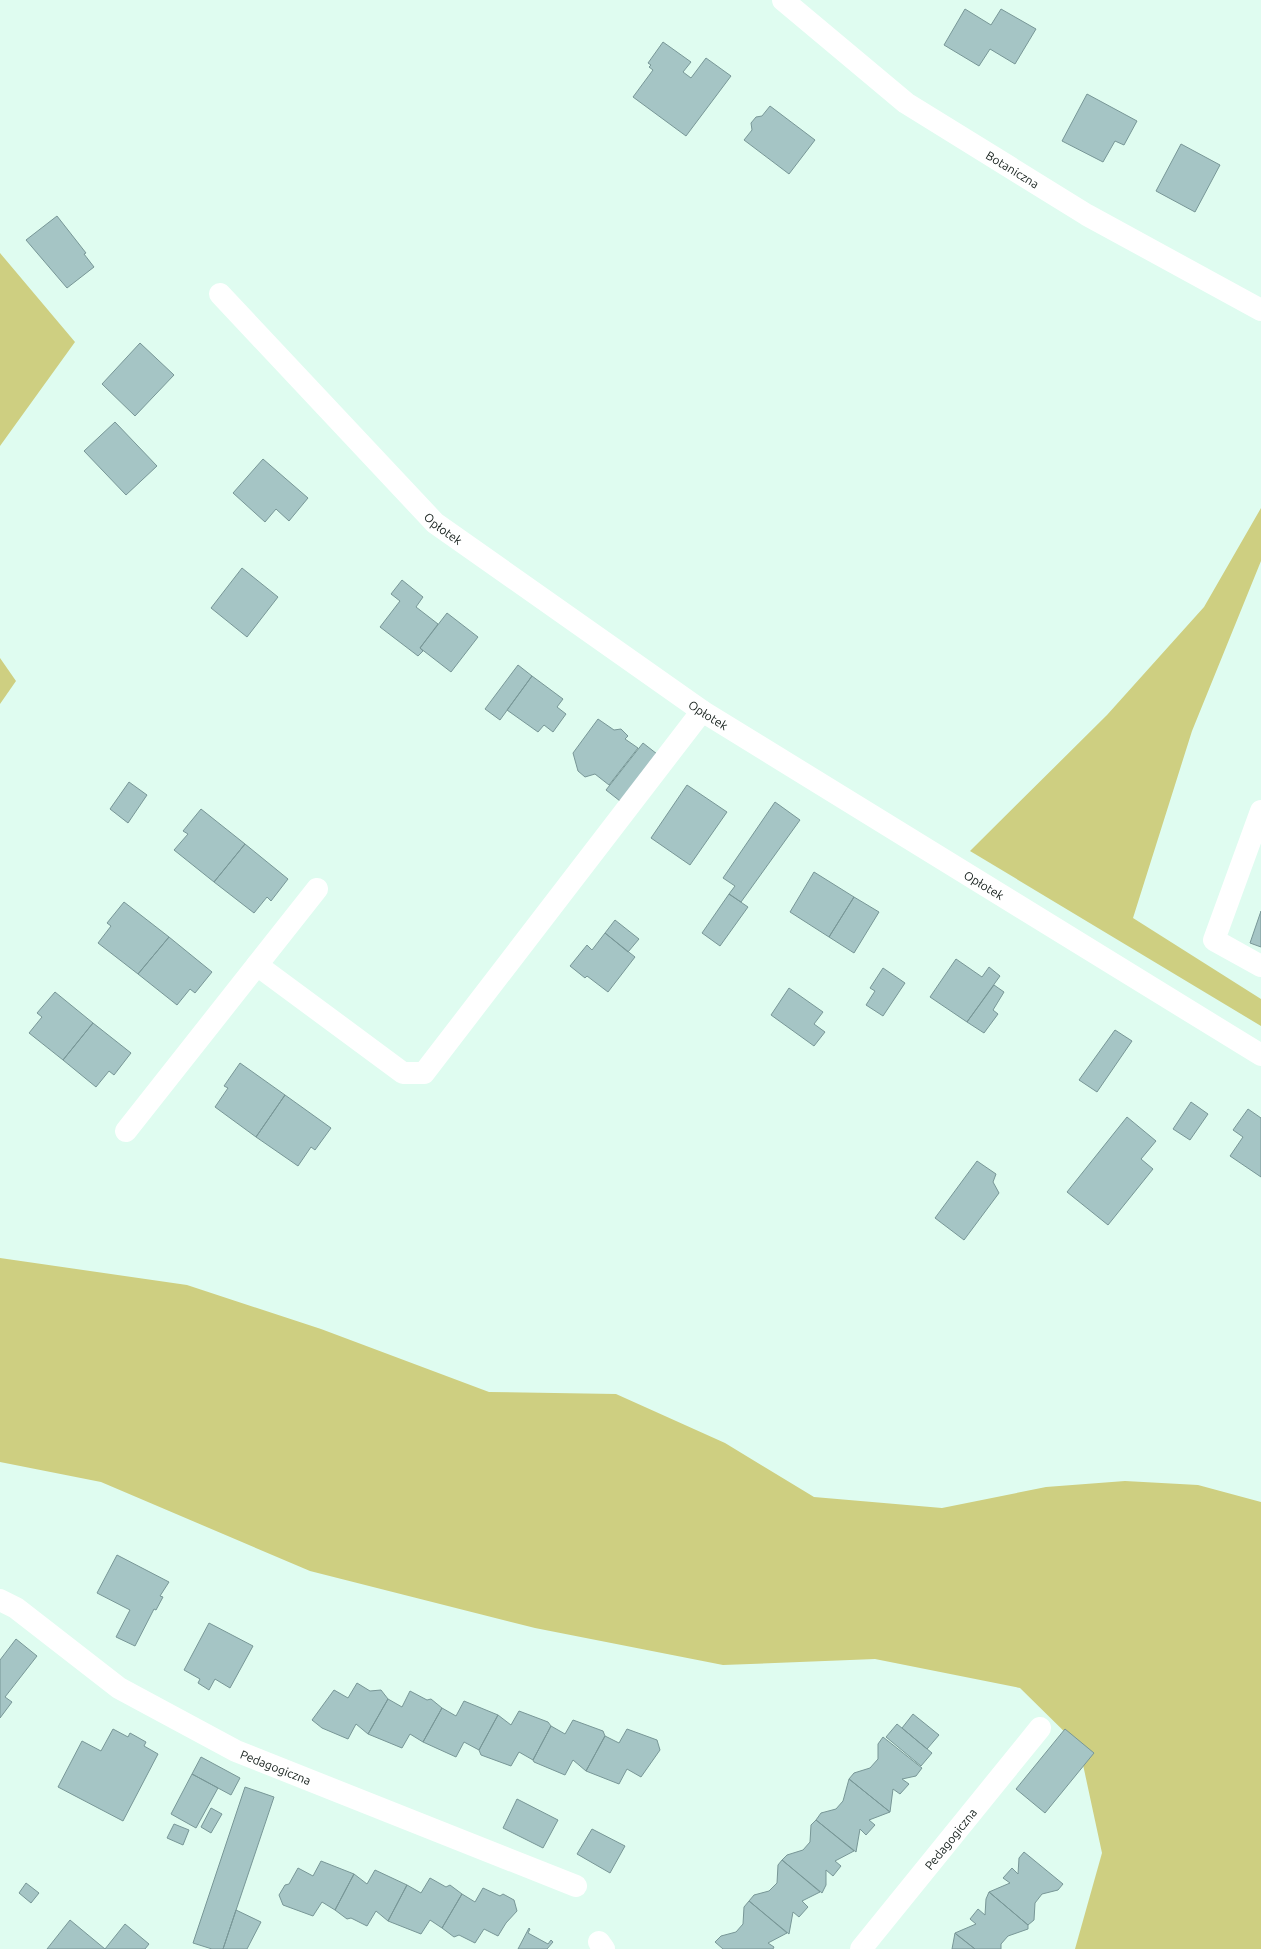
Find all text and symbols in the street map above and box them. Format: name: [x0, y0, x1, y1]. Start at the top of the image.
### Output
street label: Botaniczna: [984, 148, 1041, 190]
street label: Opłotek: [422, 510, 465, 547]
street label: Opłotek: [686, 697, 730, 732]
street label: Opłotek: [962, 868, 1006, 902]
street label: Pedagogiczna: [239, 1747, 313, 1787]
street label: Pedagogiczna: [922, 1806, 979, 1872]

